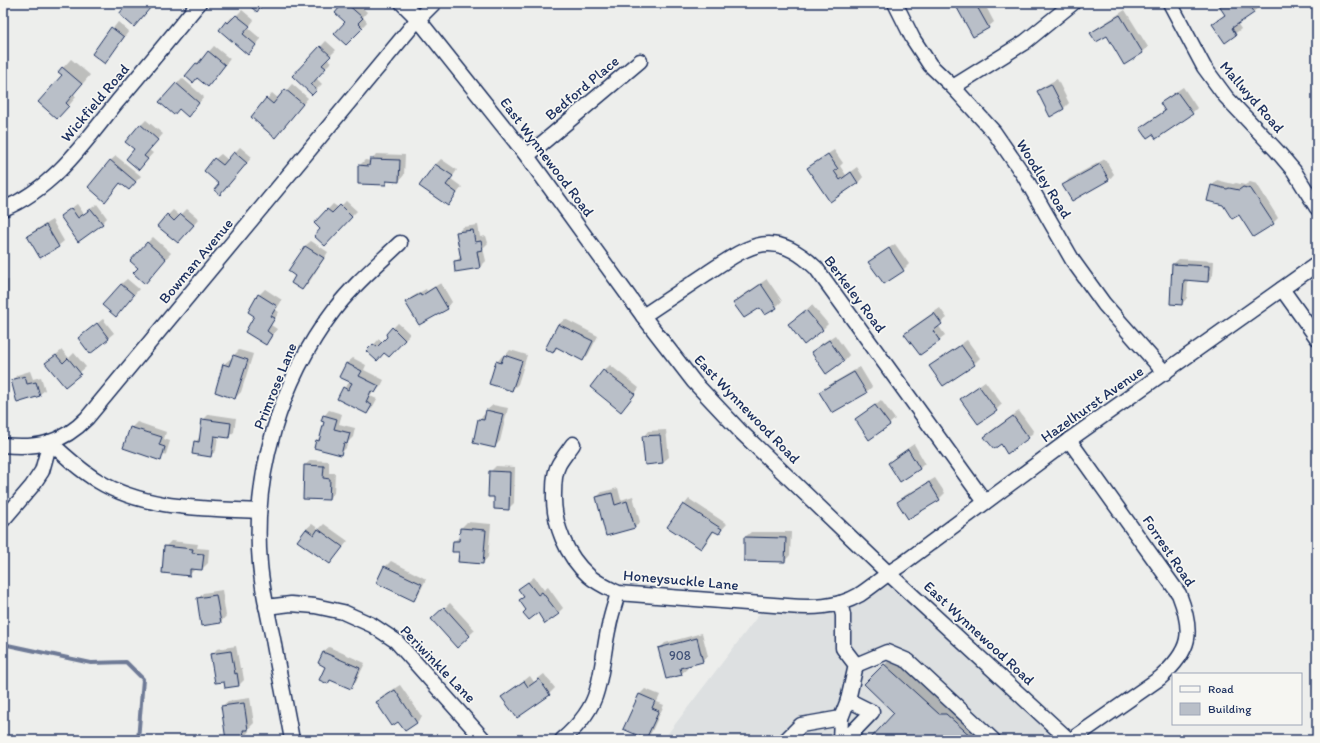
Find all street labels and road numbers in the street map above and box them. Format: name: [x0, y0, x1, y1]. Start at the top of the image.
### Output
street label: Bedford Place: [541, 52, 623, 124]
street label: Mallwyd Road: [1216, 58, 1288, 136]
street label: Wickfield Road: [57, 60, 133, 146]
street label: East Wynnewood Road: [496, 94, 598, 220]
street label: Woodley Road: [1012, 136, 1076, 223]
street label: Bowman Avenue: [155, 215, 237, 307]
street label: Berkeley Road: [820, 252, 890, 336]
street label: Primrose Lane: [249, 340, 301, 432]
street label: East Wynnewood Road: [690, 351, 804, 467]
street label: Hazelhurst Avenue: [1037, 362, 1147, 446]
street label: Forrest Road: [1139, 512, 1199, 590]
street label: Honeysuckle Lane: [622, 566, 740, 594]
street label: East Wynnewood Road: [920, 577, 1038, 689]
street label: Periwinkle Lane: [397, 621, 479, 707]

